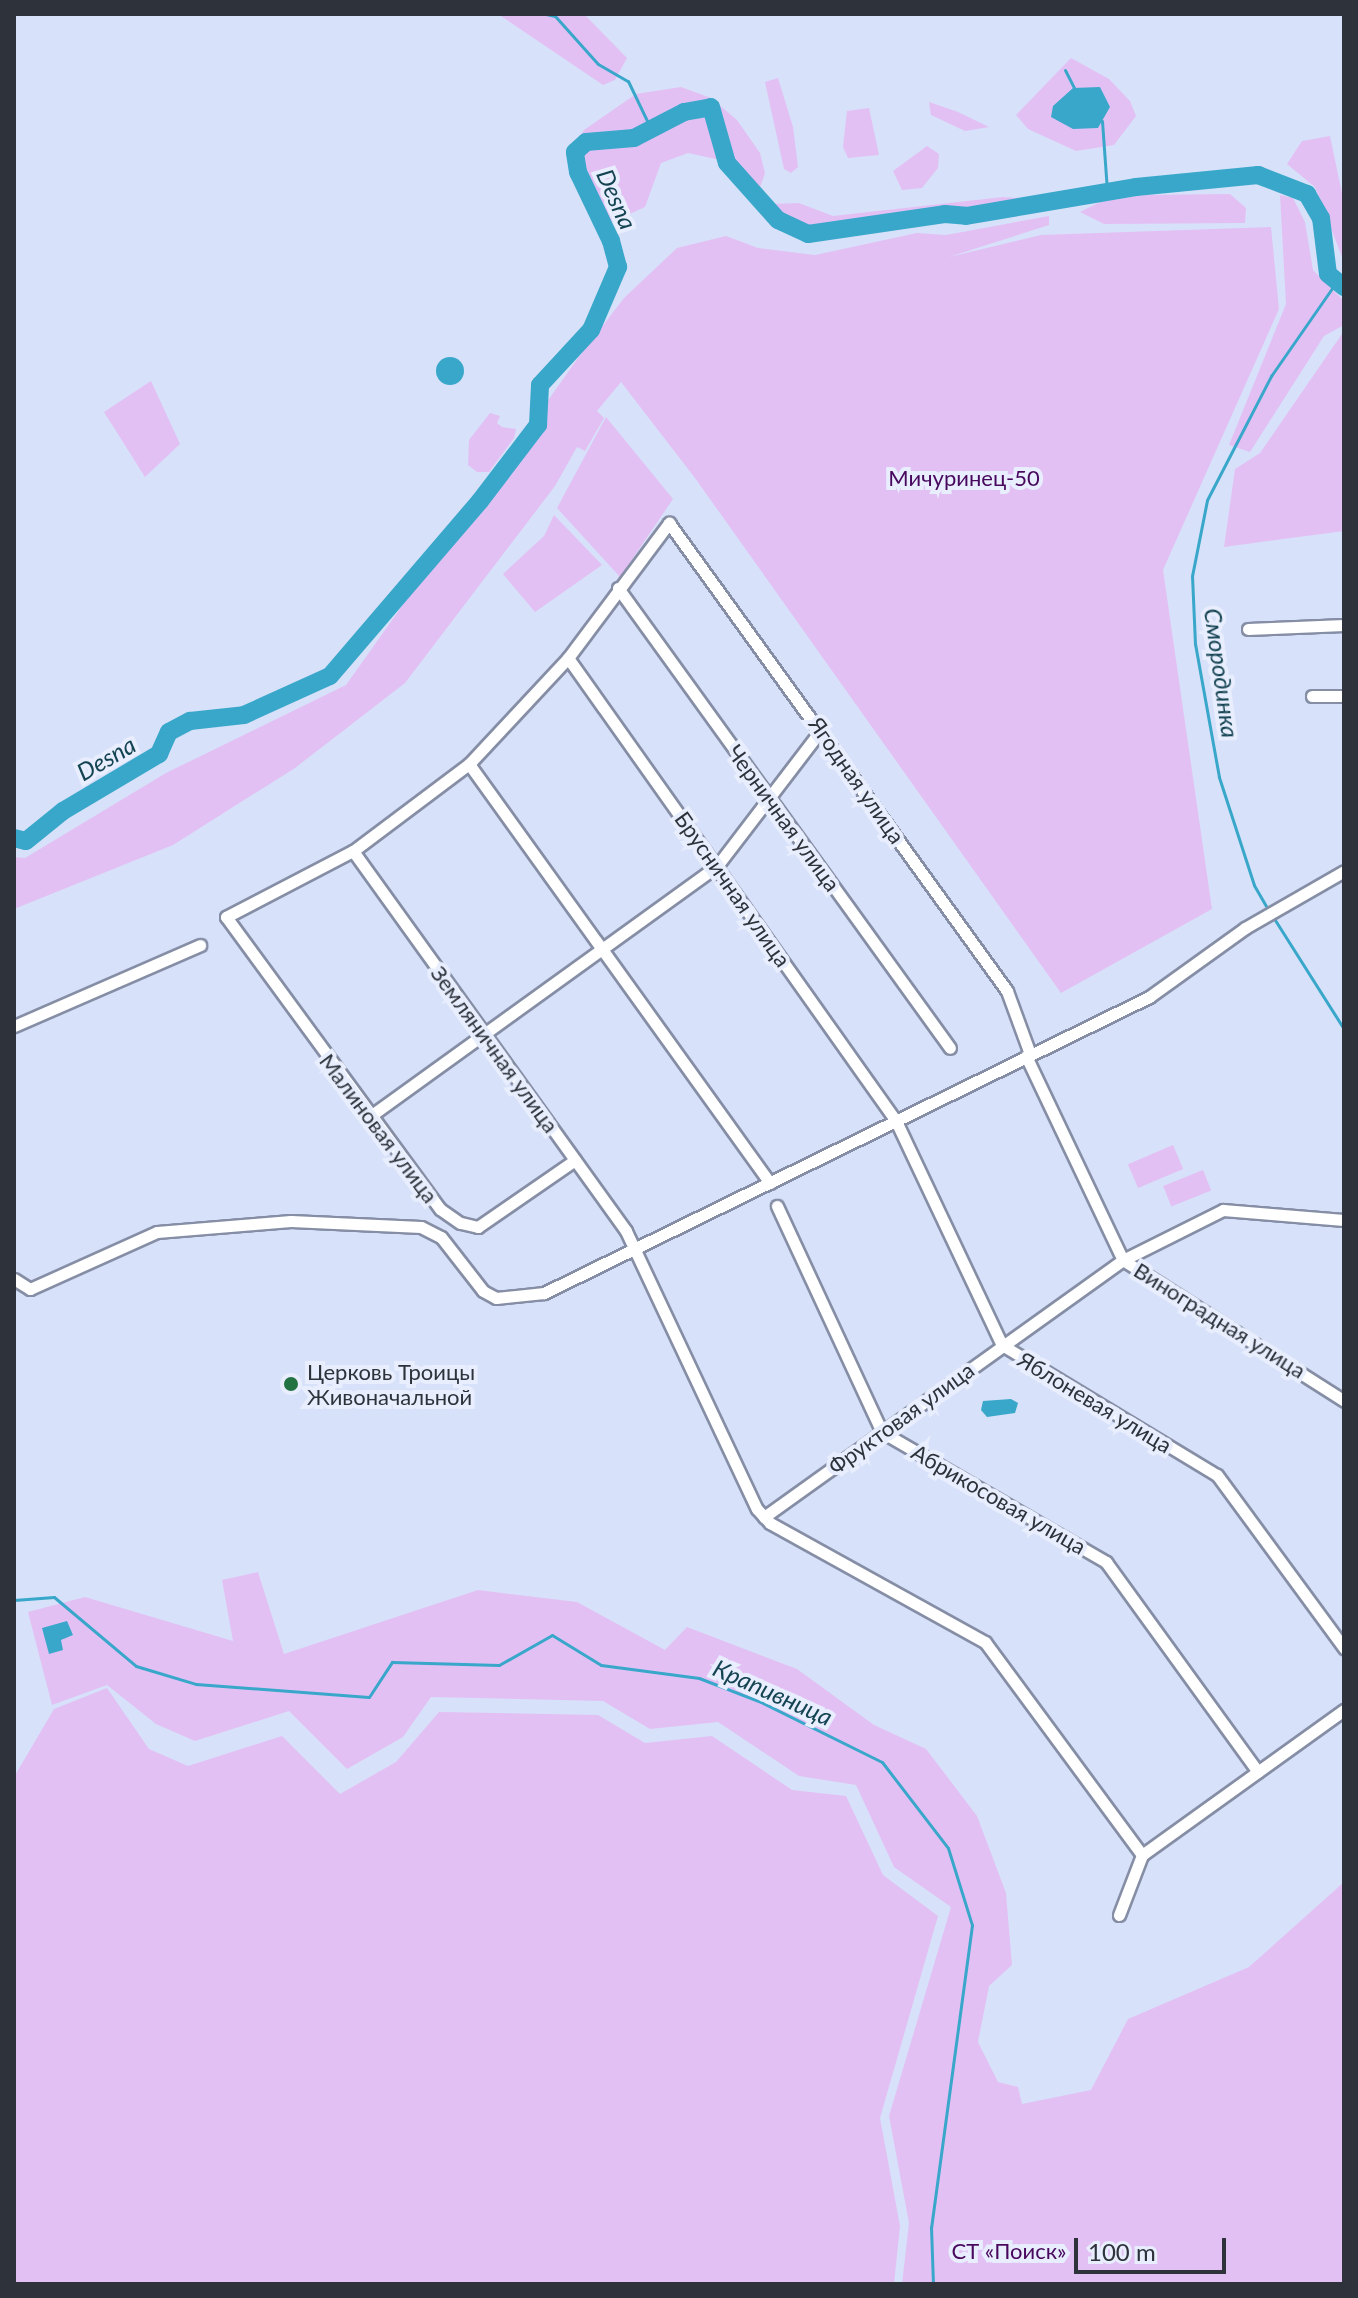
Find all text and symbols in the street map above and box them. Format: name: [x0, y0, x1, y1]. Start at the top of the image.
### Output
water label: Desna: [591, 164, 643, 234]
park label: Мичуринец-50: [888, 465, 1040, 491]
water label: Смородинка: [1199, 606, 1245, 740]
street label: Ягодная улица: [804, 712, 910, 848]
water label: Desna: [72, 730, 140, 786]
street label: Черничная улица: [722, 740, 846, 896]
street label: Брусничная улица: [670, 806, 796, 972]
street label: Земляничная улица: [426, 960, 564, 1138]
street label: Малиновая улица: [314, 1048, 444, 1208]
street label: Виноградная улица: [1129, 1257, 1311, 1383]
street label: Яблоневая улица: [1013, 1346, 1177, 1458]
street label: Фруктовая улица: [823, 1356, 979, 1480]
place label: Церковь Троицы Живоначальной: [307, 1358, 475, 1410]
marker: Церковь Троицы Живоначальной: [282, 1375, 300, 1393]
street label: Абрикосовая улица: [907, 1438, 1091, 1560]
water label: Крапивница: [709, 1653, 837, 1731]
scale bar: [1078, 2222, 1230, 2272]
text: 100 m: [1088, 2237, 1156, 2266]
park label: СТ «Поиск»: [951, 2238, 1067, 2264]

